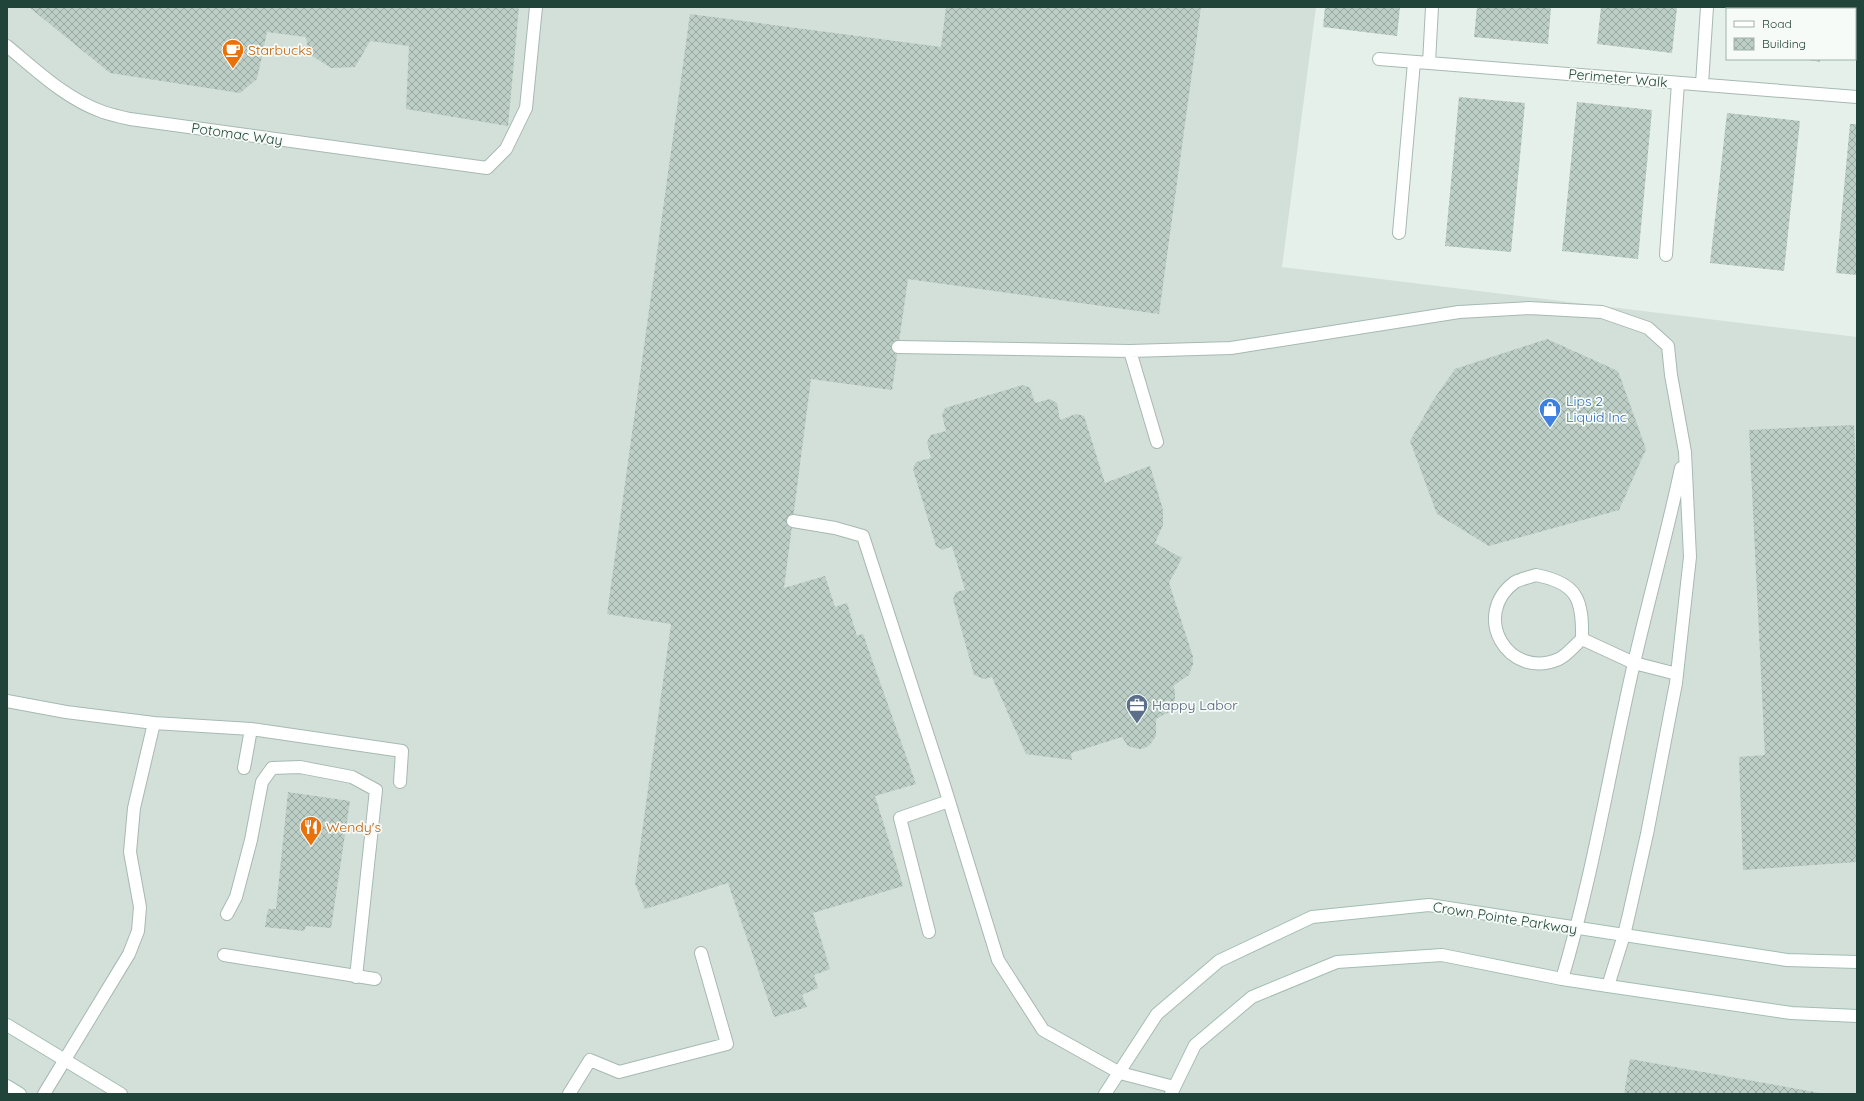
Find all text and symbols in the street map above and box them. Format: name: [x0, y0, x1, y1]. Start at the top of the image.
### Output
legend: [1726, 8, 1856, 60]
text: Road: [1762, 16, 1792, 31]
text: Building: [1762, 36, 1806, 51]
cafe icon: Starbucks: [220, 37, 246, 70]
place label: Starbucks: [248, 41, 312, 59]
street label: Perimeter Walk: [1568, 65, 1668, 91]
street label: Potomac Way: [190, 119, 284, 149]
place label: Lips 2 Liquid Inc: [1566, 392, 1627, 426]
shop icon: Lips 2 Liquid Inc: [1537, 396, 1563, 429]
office icon: Happy Labor: [1124, 692, 1150, 725]
place label: Happy Labor: [1152, 696, 1238, 714]
restaurant icon: Wendy's: [298, 814, 324, 847]
place label: Wendy's: [326, 818, 381, 836]
street label: Crown Pointe Parkway: [1432, 898, 1578, 938]

